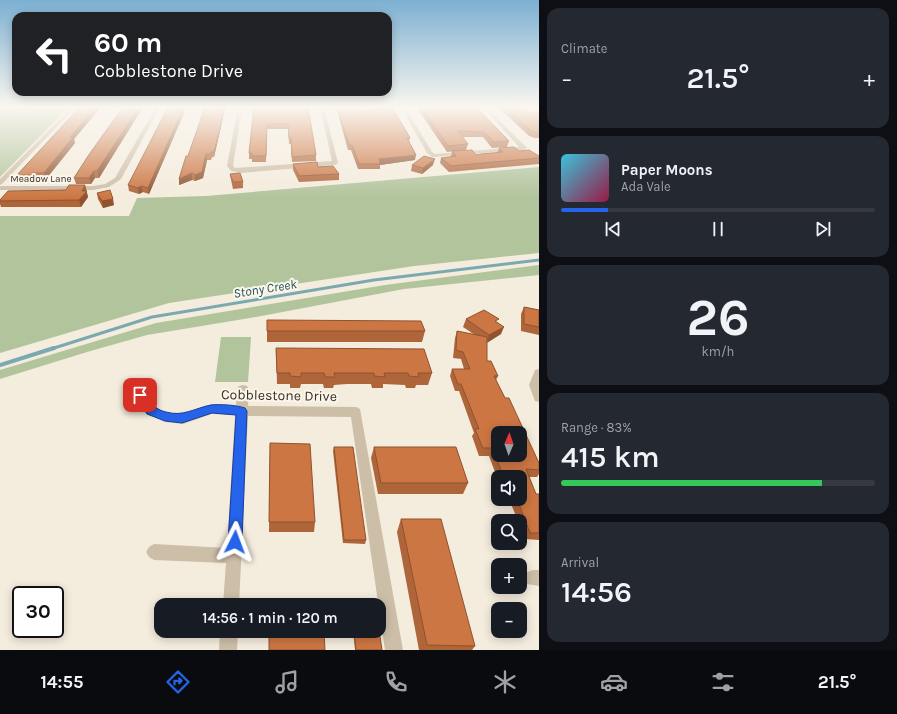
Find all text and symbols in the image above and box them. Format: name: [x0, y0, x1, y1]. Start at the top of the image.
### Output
text: 60 m: [94, 26, 162, 59]
icon: left: [28, 28, 80, 80]
text: Climate: [561, 41, 607, 56]
text: Cobblestone Drive: [94, 60, 243, 82]
text: 21.5°: [686, 60, 750, 96]
text: −: [561, 66, 573, 92]
text: +: [863, 66, 875, 92]
text: Paper Moons: [621, 161, 713, 179]
street label: Meadow Lane: [10, 173, 72, 185]
text: Ada Vale: [621, 179, 671, 194]
icon: previous: [602, 218, 624, 240]
icon: pause: [707, 218, 729, 240]
icon: next: [812, 218, 834, 240]
water label: Stony Creek: [232, 276, 298, 301]
text: 26: [686, 287, 750, 348]
text: km/h: [702, 344, 734, 359]
pin: [123, 378, 157, 412]
icon: arrive: [129, 384, 151, 406]
street label: Cobblestone Drive: [221, 386, 337, 405]
text: Range · 83%: [561, 420, 632, 435]
north arrow: [491, 426, 527, 462]
map controls: [491, 426, 527, 638]
text: 415 km: [561, 439, 660, 475]
button: sound: [491, 470, 527, 506]
button: search: [491, 514, 527, 550]
position arrow: [214, 521, 256, 563]
text: Arrival: [561, 555, 599, 570]
button: +: [491, 558, 527, 594]
text: 14:56: [561, 574, 632, 610]
speed limit sign: 30: [12, 586, 64, 638]
button: −: [491, 602, 527, 638]
text: 14:56 · 1 min · 120 m: [202, 609, 338, 627]
icon: directions: [164, 668, 192, 696]
icon: music: [273, 668, 301, 696]
icon: phone: [382, 668, 410, 696]
icon: climate: [491, 668, 519, 696]
icon: car: [600, 668, 628, 696]
icon: filters: [709, 668, 737, 696]
text: 14:55: [40, 671, 83, 693]
text: 21.5°: [818, 671, 857, 693]

